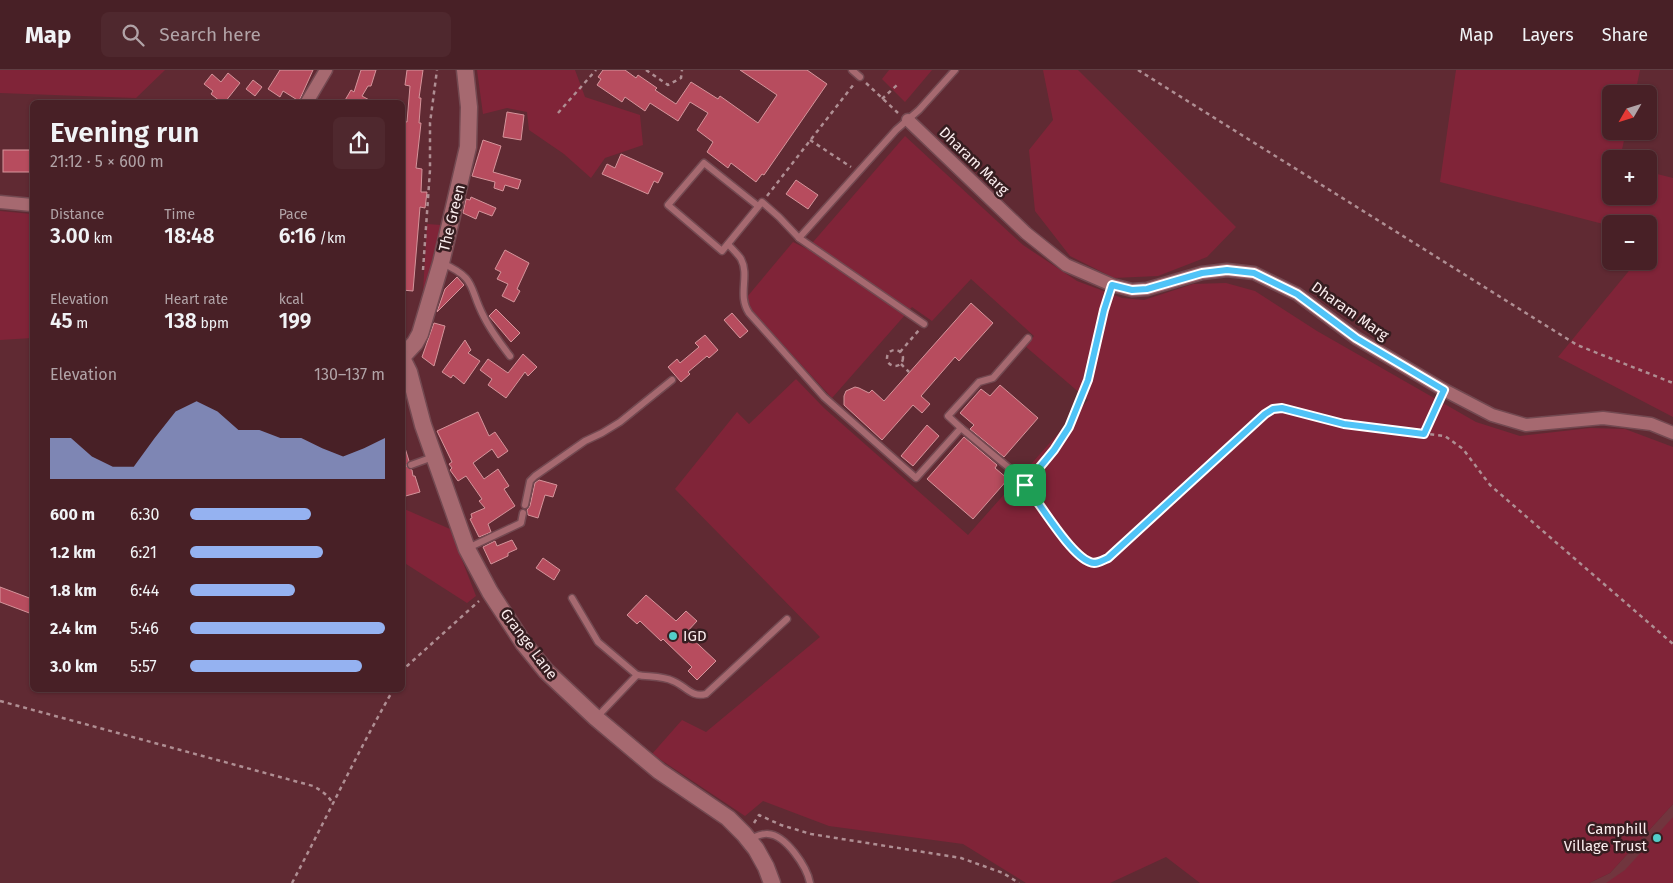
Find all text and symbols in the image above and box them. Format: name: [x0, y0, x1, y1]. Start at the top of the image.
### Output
search box: [101, 12, 451, 57]
text: Map: [25, 21, 71, 49]
icon: search: [119, 21, 147, 49]
text: Search here: [159, 23, 261, 46]
text: Map: [1459, 24, 1494, 46]
text: Layers: [1522, 24, 1574, 46]
text: Share: [1602, 24, 1648, 46]
north arrow: [1602, 85, 1658, 140]
map controls: [1602, 85, 1657, 270]
text: Evening run: [50, 116, 199, 149]
button: share: [333, 117, 385, 169]
street label: Dharam Marg: [935, 123, 1013, 199]
button: +: [1602, 150, 1657, 205]
text: 21:12 · 5 × 600 m: [50, 152, 164, 171]
street label: The Green: [435, 183, 469, 253]
text: Distance: [50, 206, 104, 223]
text: Time: [164, 206, 195, 223]
text: Pace: [279, 206, 308, 223]
button: −: [1602, 215, 1657, 270]
text: 3.00: [50, 223, 90, 249]
text: 18:48: [164, 223, 215, 249]
text: 6:16: [279, 223, 316, 249]
text: km: [90, 230, 113, 247]
text: /km: [316, 230, 346, 247]
street label: Dharam Marg: [1308, 278, 1392, 344]
text: Elevation: [50, 291, 109, 308]
text: Heart rate: [164, 291, 228, 308]
text: kcal: [279, 291, 304, 308]
text: 45: [50, 308, 73, 334]
text: 138: [164, 308, 197, 334]
text: 199: [279, 308, 311, 334]
text: m: [73, 315, 88, 332]
text: bpm: [197, 315, 229, 332]
text: Elevation: [50, 365, 117, 384]
text: 130–137 m: [314, 365, 385, 384]
pin: [1004, 464, 1046, 506]
icon: arrive: [1011, 471, 1039, 499]
text: 600 m: [50, 505, 95, 524]
text: 6:30: [130, 505, 159, 524]
text: 1.2 km: [50, 543, 96, 562]
text: 6:21: [130, 543, 157, 562]
text: 1.8 km: [50, 581, 97, 600]
text: 6:44: [130, 581, 159, 600]
street label: Grange Lane: [497, 605, 561, 683]
text: 2.4 km: [50, 619, 97, 638]
text: 5:46: [130, 619, 159, 638]
place label: IGD: [683, 627, 707, 645]
marker: IGD: [667, 630, 679, 642]
text: 3.0 km: [50, 657, 97, 676]
text: 5:57: [130, 657, 157, 676]
place label: Camphill Village Trust: [1564, 820, 1648, 855]
marker: Camphill Village Trust: [1651, 832, 1663, 844]

